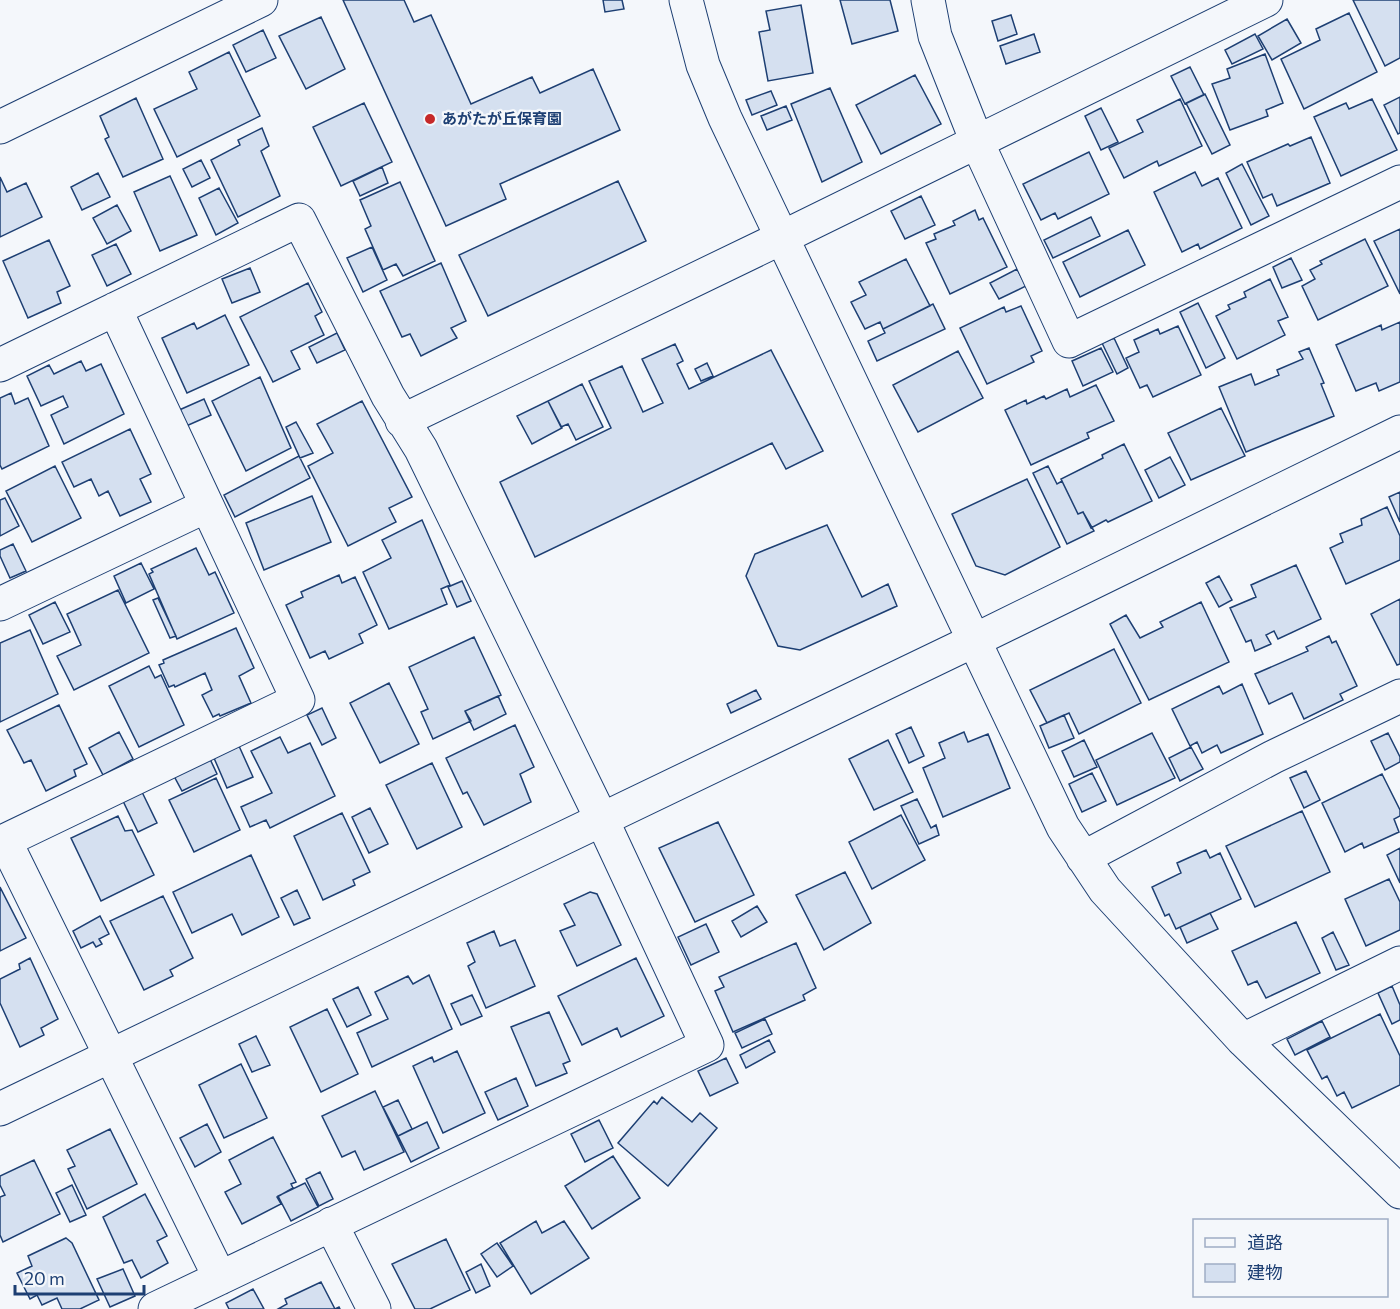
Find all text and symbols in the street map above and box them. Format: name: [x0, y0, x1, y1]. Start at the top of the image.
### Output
place label: あがたが丘保育園: [442, 109, 562, 127]
marker: あがたが丘保育園: [423, 112, 437, 126]
legend: [1193, 1219, 1388, 1297]
text: 道路: [1247, 1231, 1283, 1253]
scale bar: [15, 1258, 144, 1296]
text: 建物: [1247, 1261, 1283, 1283]
text: 20 m: [24, 1267, 65, 1289]

